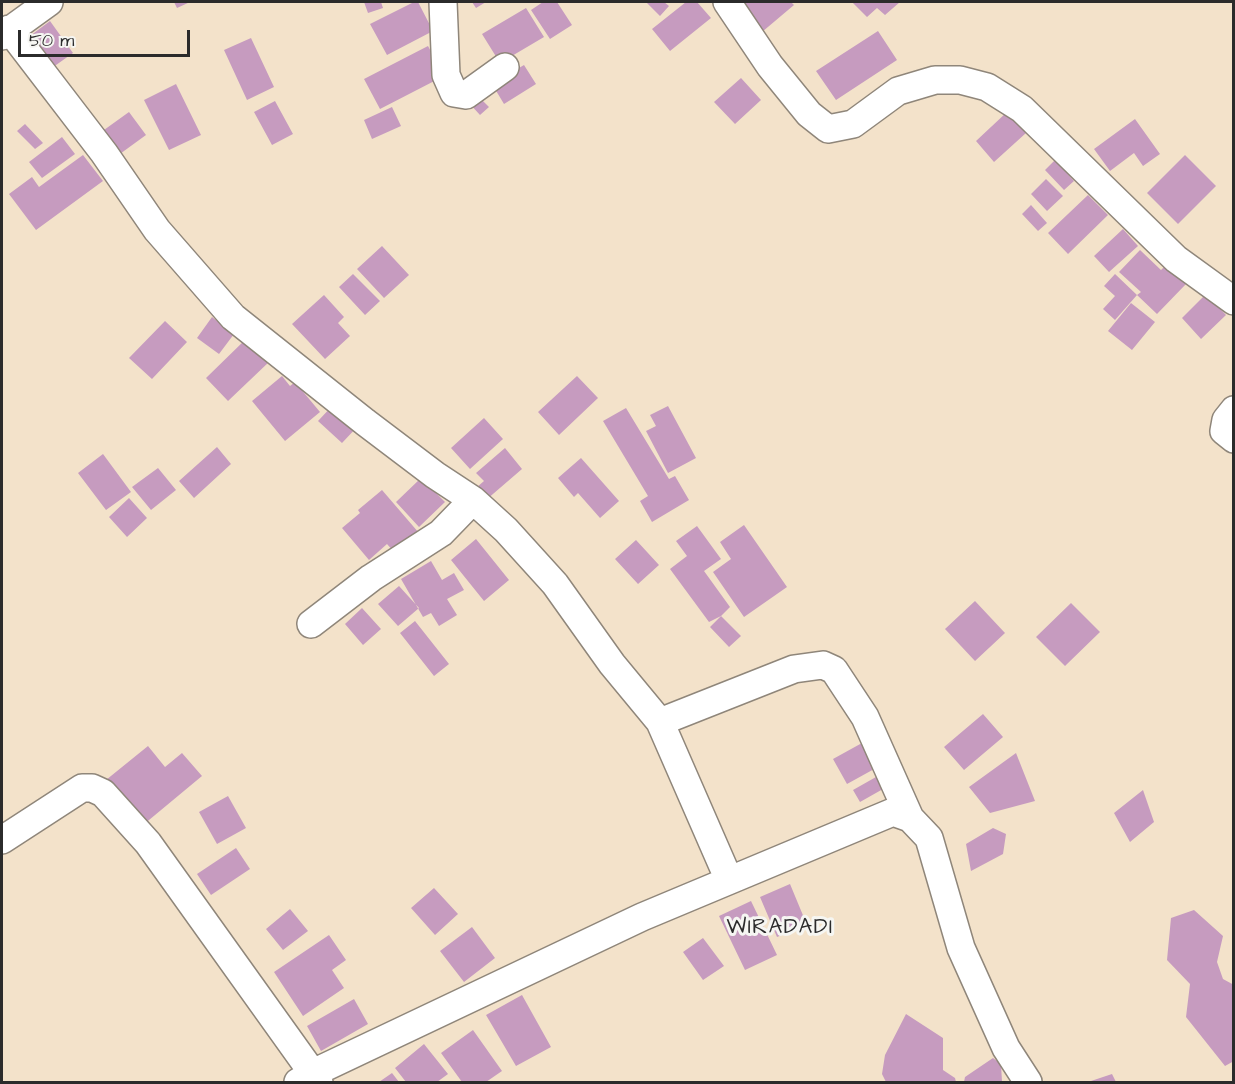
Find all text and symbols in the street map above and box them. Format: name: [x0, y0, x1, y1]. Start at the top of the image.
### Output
scale bar: [21, 18, 194, 56]
text: 50 m: [29, 28, 74, 53]
district label: WIRADADI: [726, 916, 834, 942]

